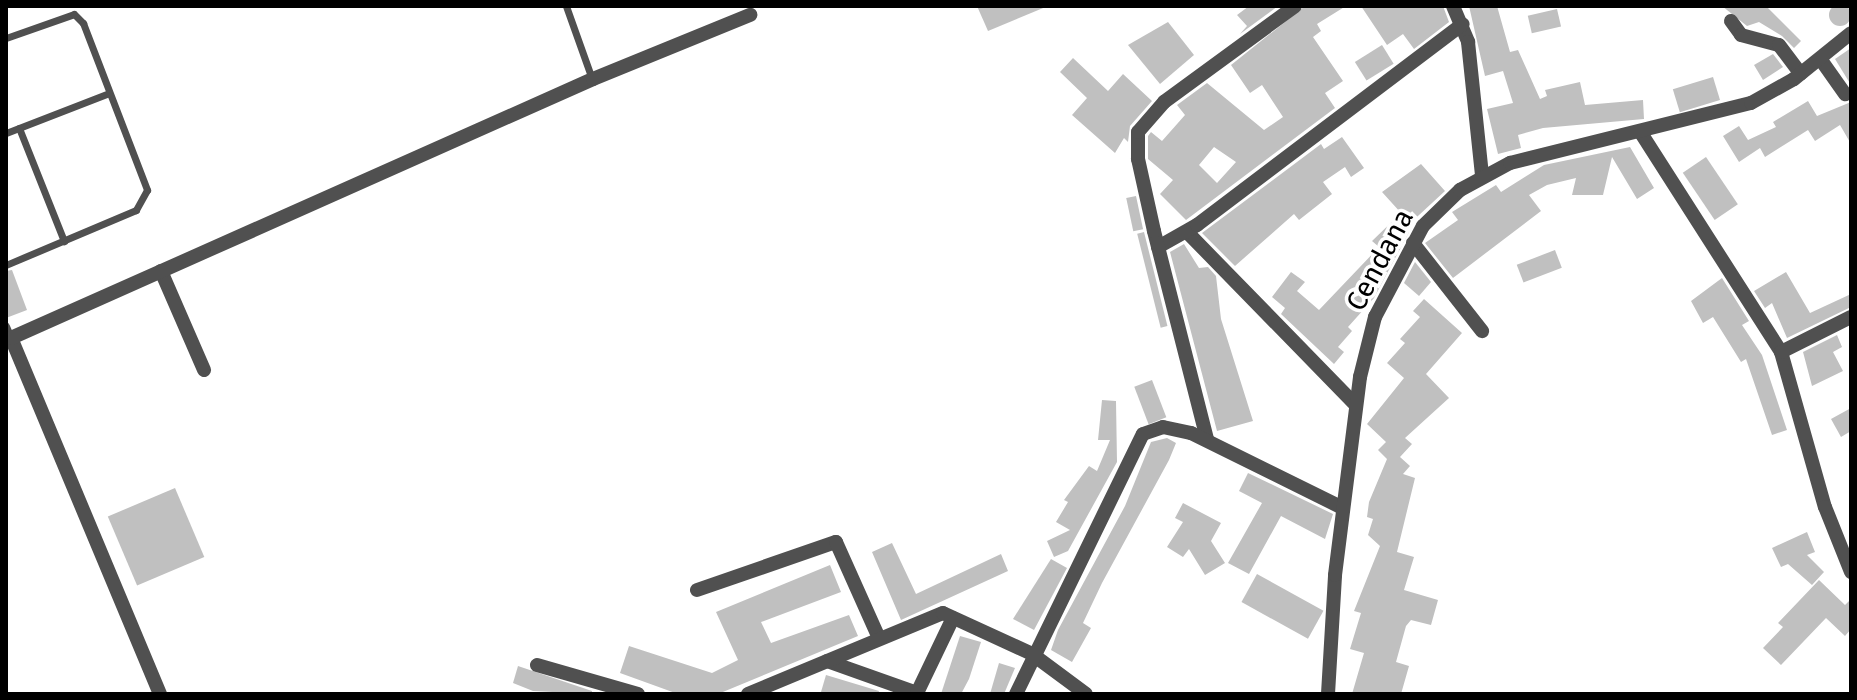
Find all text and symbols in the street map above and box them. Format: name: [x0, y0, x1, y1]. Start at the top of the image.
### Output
street label: Cendana: [1339, 203, 1421, 317]

